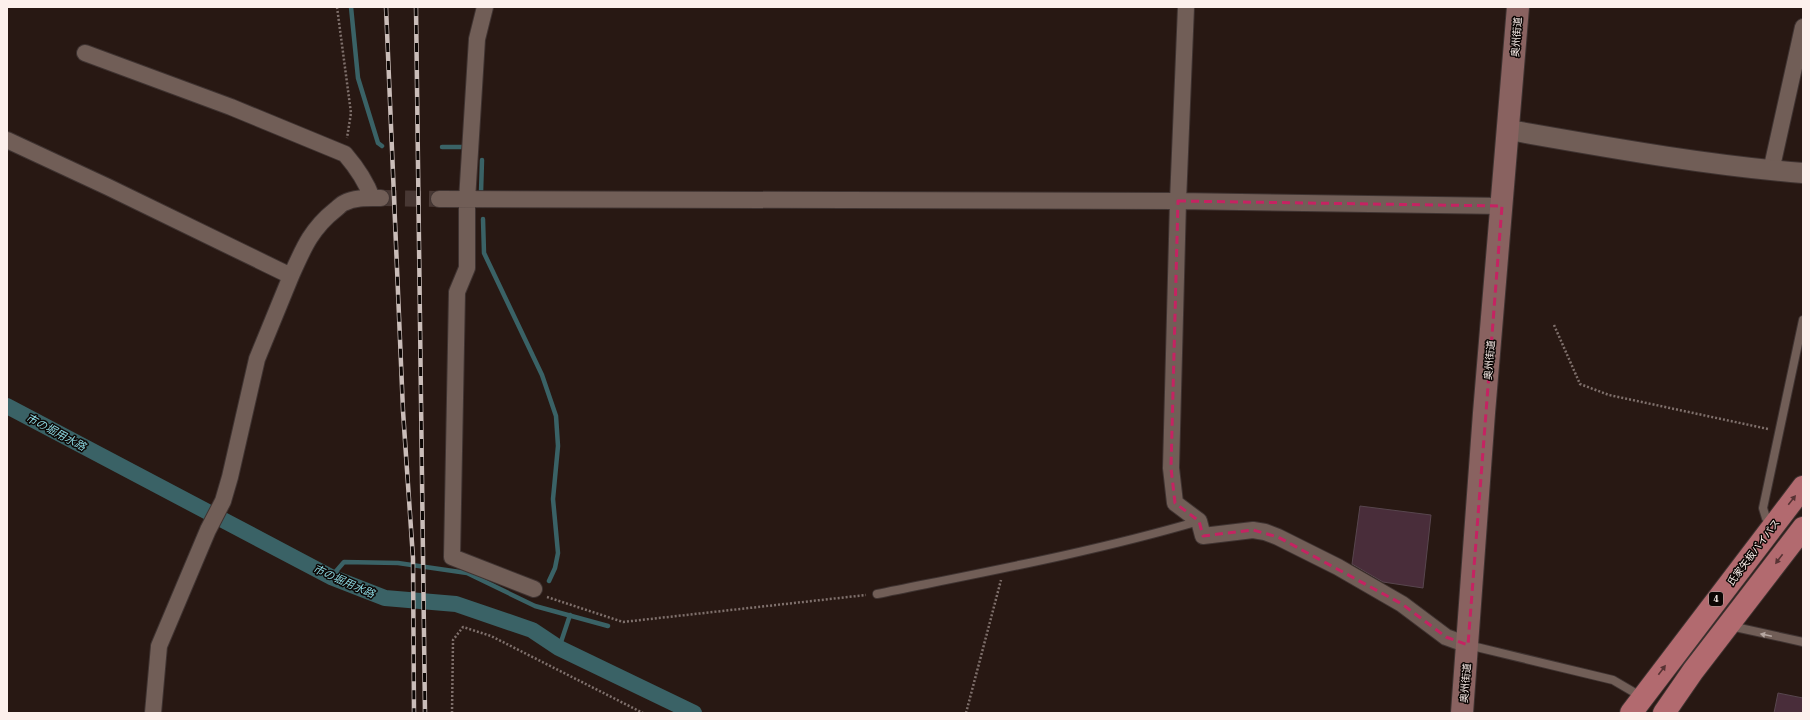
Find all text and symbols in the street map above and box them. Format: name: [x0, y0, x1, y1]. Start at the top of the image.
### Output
street label: 奥州街道: [1508, 17, 1524, 57]
street label: 奥州街道: [1480, 339, 1498, 381]
water label: 市の堀用水路: [24, 409, 90, 454]
one-way arrow: [1788, 495, 1796, 506]
street label: 氏家矢板バイパス: [1723, 516, 1783, 588]
one-way arrow: [1775, 554, 1783, 565]
water label: 市の堀用水路: [311, 560, 378, 601]
road number: 4: [1709, 592, 1723, 606]
one-way arrow: [1760, 631, 1772, 637]
street label: 奥州街道: [1456, 662, 1474, 704]
one-way arrow: [1658, 665, 1666, 676]

